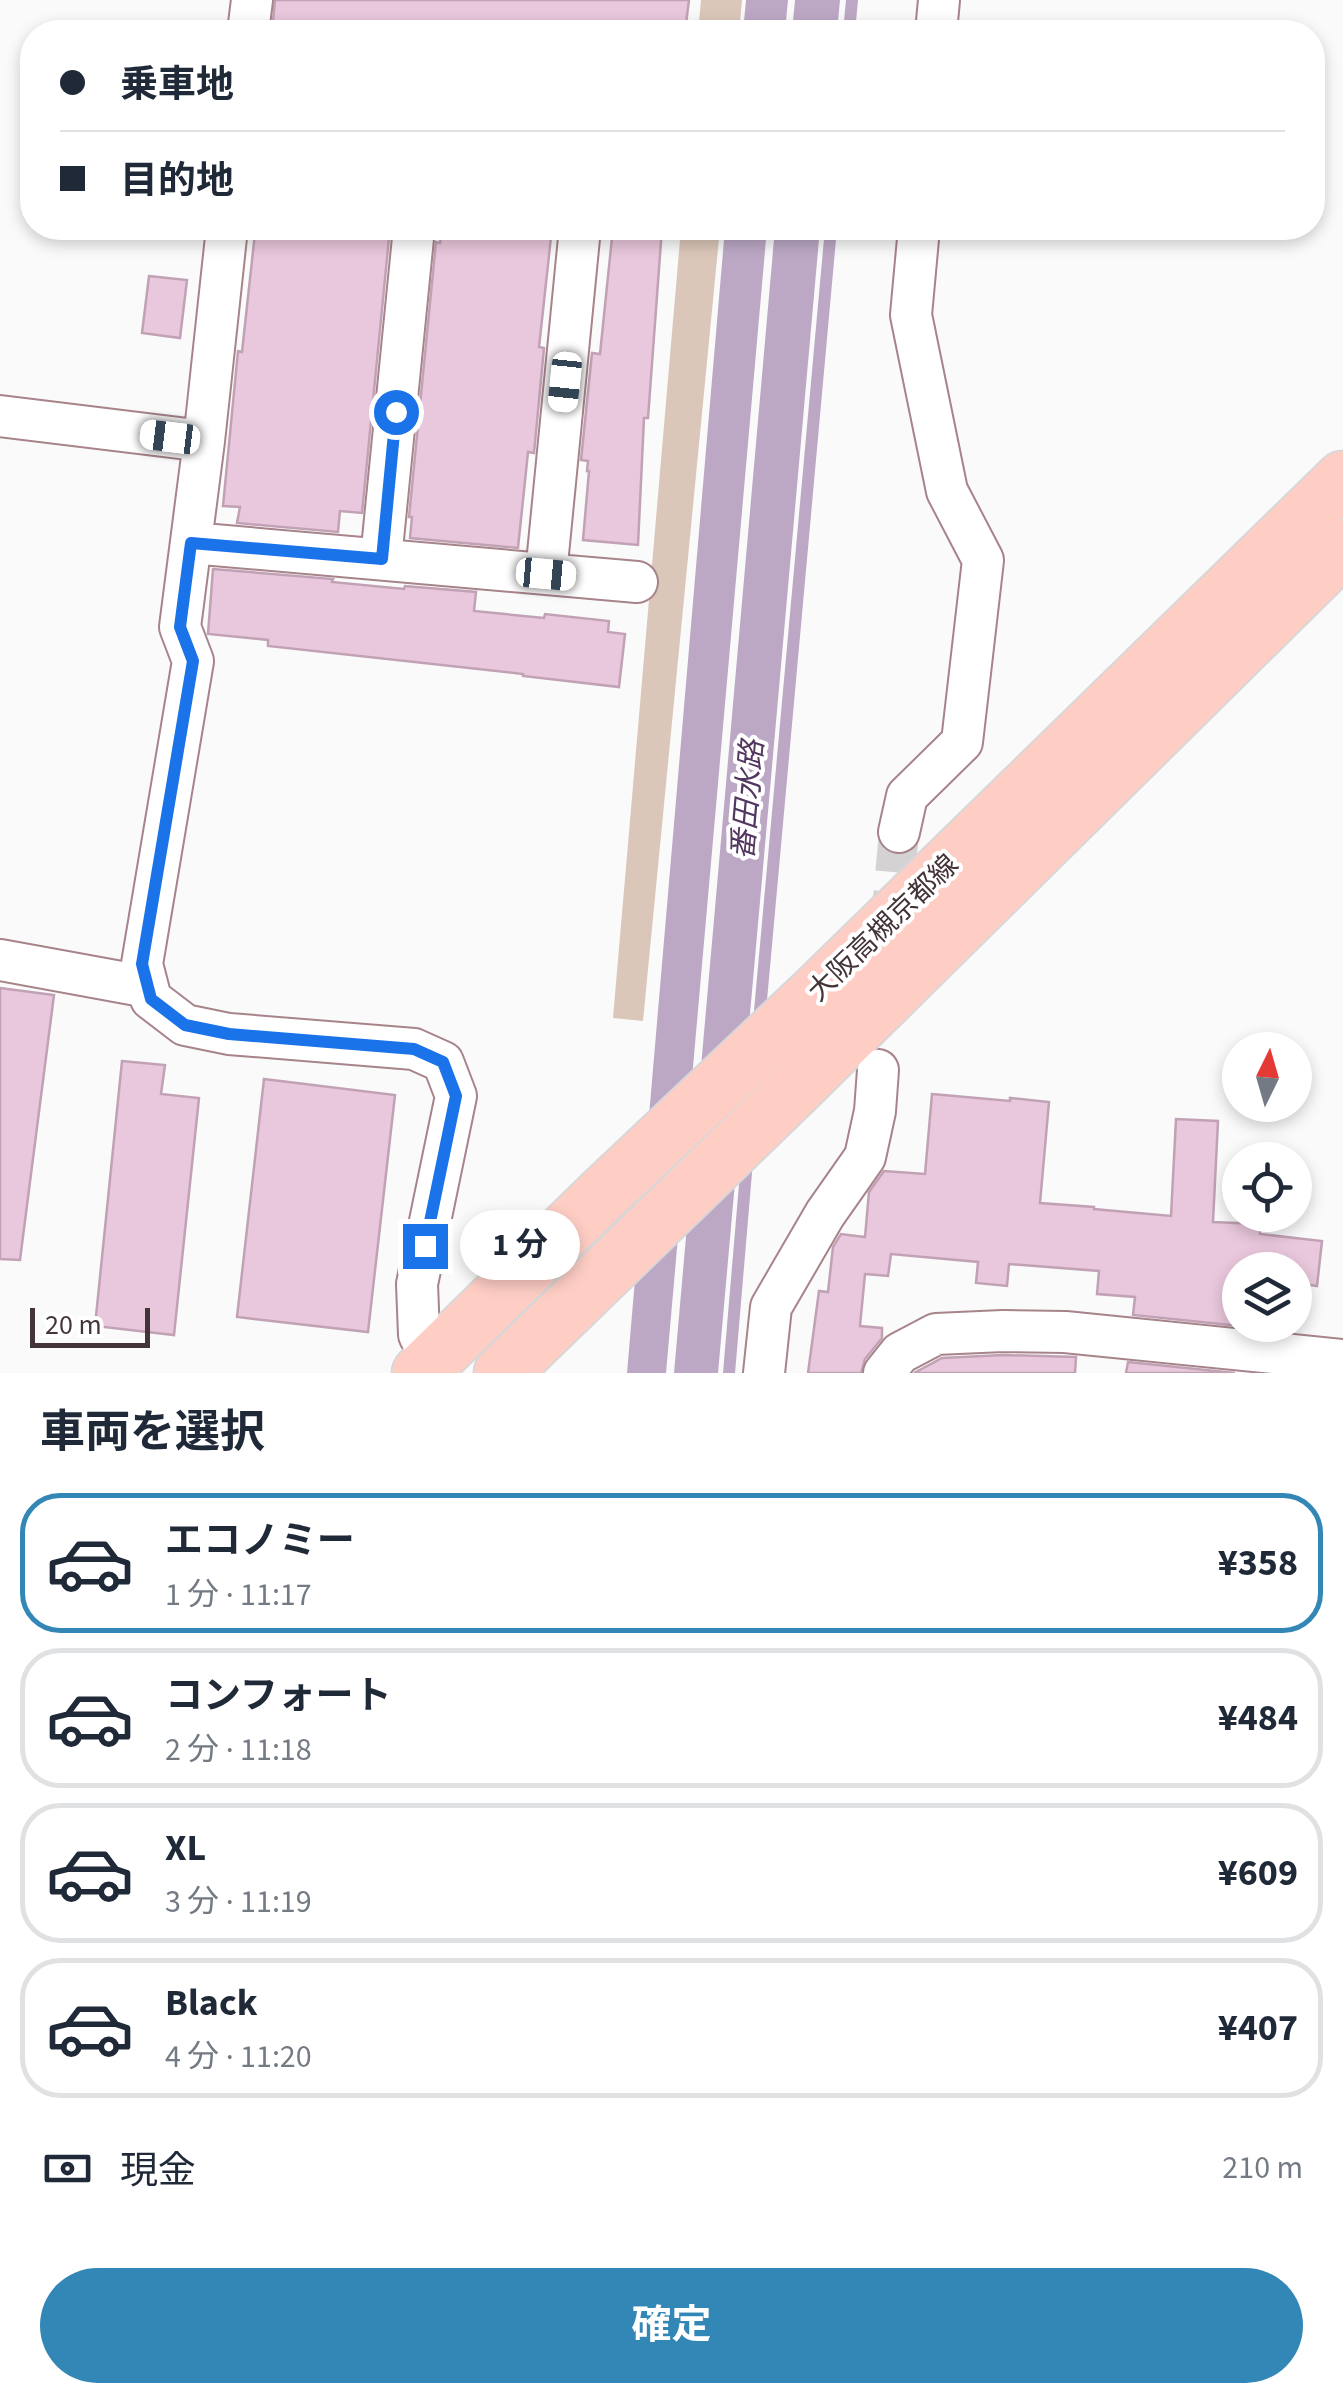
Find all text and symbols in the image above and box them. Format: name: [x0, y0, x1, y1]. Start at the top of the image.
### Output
text: 乗車地: [120, 58, 234, 112]
text: 目的地: [120, 154, 234, 208]
car: [547, 351, 583, 413]
route start: [374, 390, 419, 435]
car: [138, 418, 202, 456]
car: [515, 556, 577, 592]
water label: 番田水路: [721, 735, 775, 862]
street label: 大阪高槻京都線: [799, 846, 967, 1010]
north arrow: [1222, 1032, 1312, 1122]
map controls: [1222, 1032, 1312, 1342]
button: locate: [1222, 1142, 1312, 1232]
callout: 1 分: [460, 1211, 580, 1281]
text: 1 分: [492, 1222, 548, 1268]
route end: [403, 1224, 448, 1269]
button: layers: [1222, 1252, 1312, 1342]
scale bar: [30, 1303, 150, 1348]
text: 20 m: [45, 1305, 102, 1345]
text: 車両を選択: [40, 1401, 265, 1465]
text: エコノミー: [165, 1514, 355, 1568]
icon: car: [45, 1518, 135, 1608]
text: ¥358: [1218, 1536, 1298, 1590]
text: 1 分 · 11:17: [165, 1572, 312, 1618]
text: コンフォート: [165, 1669, 392, 1723]
icon: car: [45, 1673, 135, 1763]
text: ¥484: [1218, 1691, 1298, 1745]
text: 2 分 · 11:18: [165, 1727, 312, 1773]
text: XL: [165, 1821, 206, 1875]
icon: car: [45, 1828, 135, 1918]
text: ¥609: [1218, 1846, 1298, 1900]
text: 3 分 · 11:19: [165, 1879, 312, 1925]
text: Black: [165, 1976, 258, 2030]
icon: car: [45, 1983, 135, 2073]
text: ¥407: [1218, 2001, 1298, 2055]
text: 4 分 · 11:20: [165, 2034, 312, 2080]
icon: cash: [40, 2141, 95, 2196]
text: 現金: [120, 2144, 196, 2198]
text: 210 m: [1222, 2145, 1303, 2191]
button: 確定: [40, 2268, 1303, 2383]

